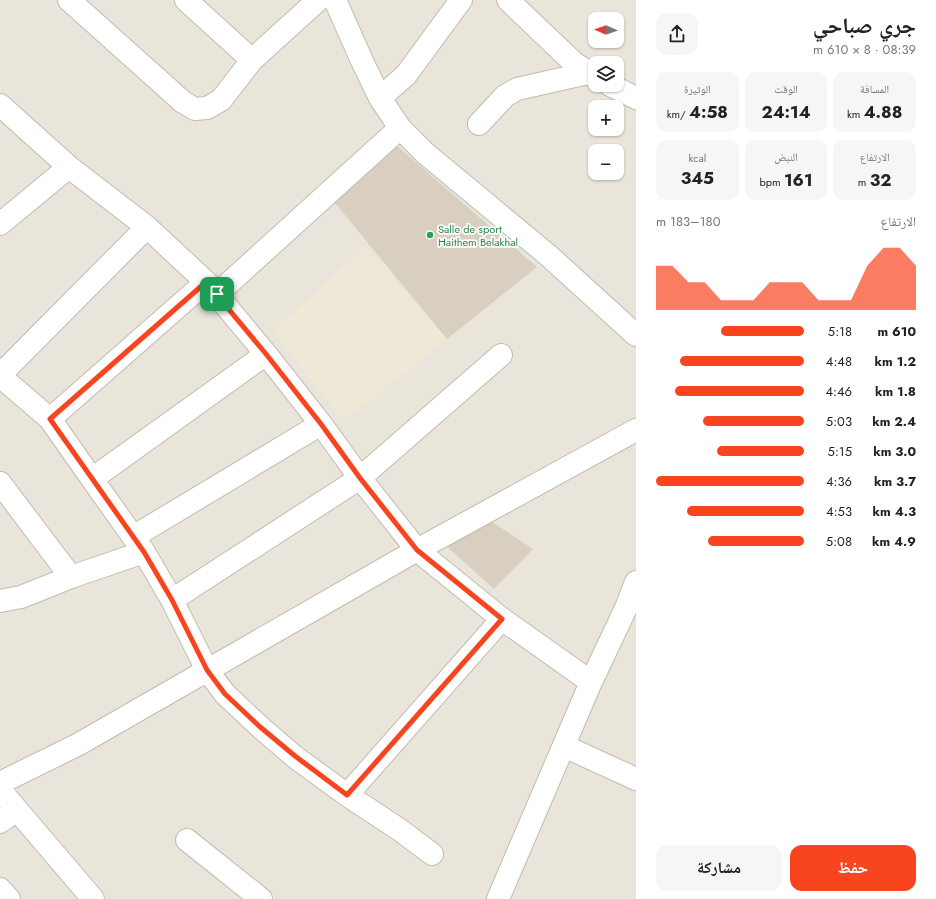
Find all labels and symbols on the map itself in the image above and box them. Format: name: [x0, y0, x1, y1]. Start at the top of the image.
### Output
north arrow: [588, 12, 624, 48]
place label: Salle de sport Haithem Belakhal: [438, 221, 518, 250]
marker: Salle de sport Haithem Belakhal: [425, 230, 435, 240]
pin: [200, 277, 234, 311]

